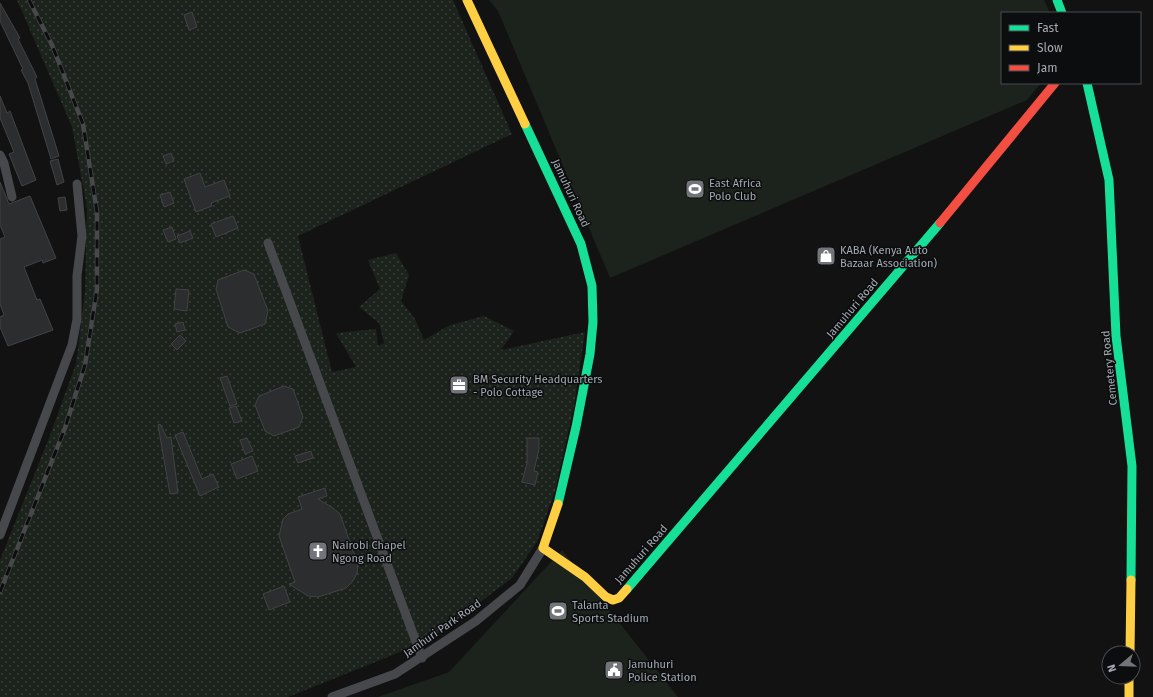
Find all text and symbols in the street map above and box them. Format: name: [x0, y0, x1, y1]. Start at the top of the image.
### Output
legend: [1001, 12, 1141, 84]
text: Fast: [1037, 21, 1059, 35]
text: Slow: [1037, 41, 1063, 55]
text: Jam: [1037, 61, 1057, 75]
street label: Jamuhuri Road: [549, 157, 592, 229]
place label: East Africa Polo Club: [709, 177, 761, 203]
sports icon: East Africa Polo Club: [684, 178, 706, 200]
place label: KABA (Kenya Auto Bazaar Association): [840, 244, 938, 270]
shop icon: KABA (Kenya Auto Bazaar Association): [815, 245, 837, 267]
street label: Jamuhuri Road: [824, 276, 881, 341]
street label: Cemetery Road: [1099, 330, 1120, 406]
place label: BM Security Headquarters - Polo Cottage: [473, 373, 602, 399]
office icon: BM Security Headquarters - Polo Cottage: [448, 374, 470, 396]
street label: Jamuhuri Road: [612, 522, 670, 586]
place label: Nairobi Chapel Ngong Road: [332, 539, 406, 565]
church icon: Nairobi Chapel Ngong Road: [307, 540, 329, 562]
street label: Jamhuri Park Road: [401, 597, 484, 660]
place label: Talanta Sports Stadium: [572, 599, 649, 625]
sports icon: Talanta Sports Stadium: [547, 600, 569, 622]
north arrow: [1101, 645, 1141, 685]
place label: Jamuhuri Police Station: [628, 658, 697, 684]
public building icon: Jamuhuri Police Station: [603, 659, 625, 681]
text: N: [1105, 663, 1119, 674]

